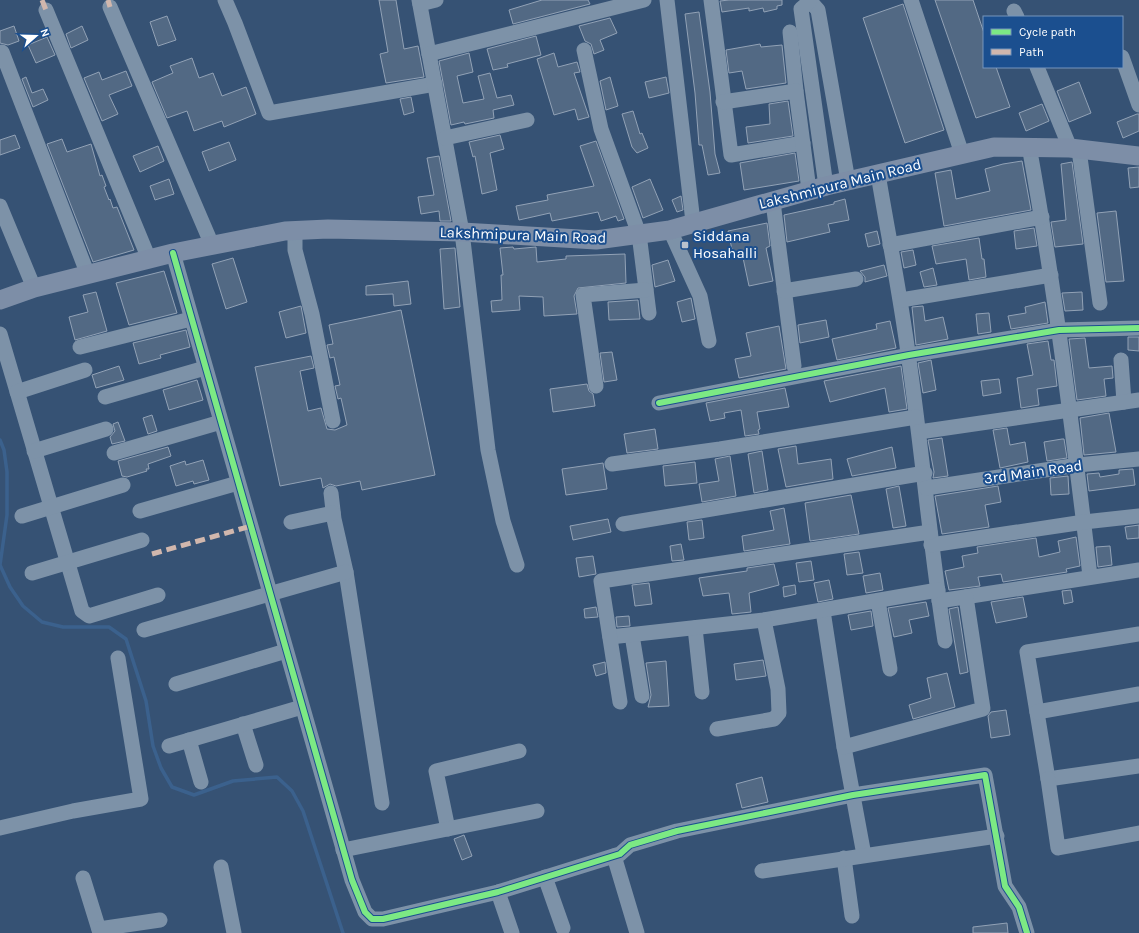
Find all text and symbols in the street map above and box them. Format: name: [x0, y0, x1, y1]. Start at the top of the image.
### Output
north arrow: [16, 16, 56, 56]
legend: [983, 16, 1123, 68]
text: Cycle path: [1019, 25, 1076, 39]
text: N: [37, 27, 52, 39]
text: Path: [1019, 45, 1044, 59]
street label: Lakshmipura Main Road: [757, 155, 923, 213]
street label: Lakshmipura Main Road: [439, 223, 607, 247]
place label: Siddana Hosahalli: [693, 227, 758, 262]
marker: Siddana Hosahalli: [680, 240, 690, 250]
street label: 3rd Main Road: [983, 456, 1083, 488]

